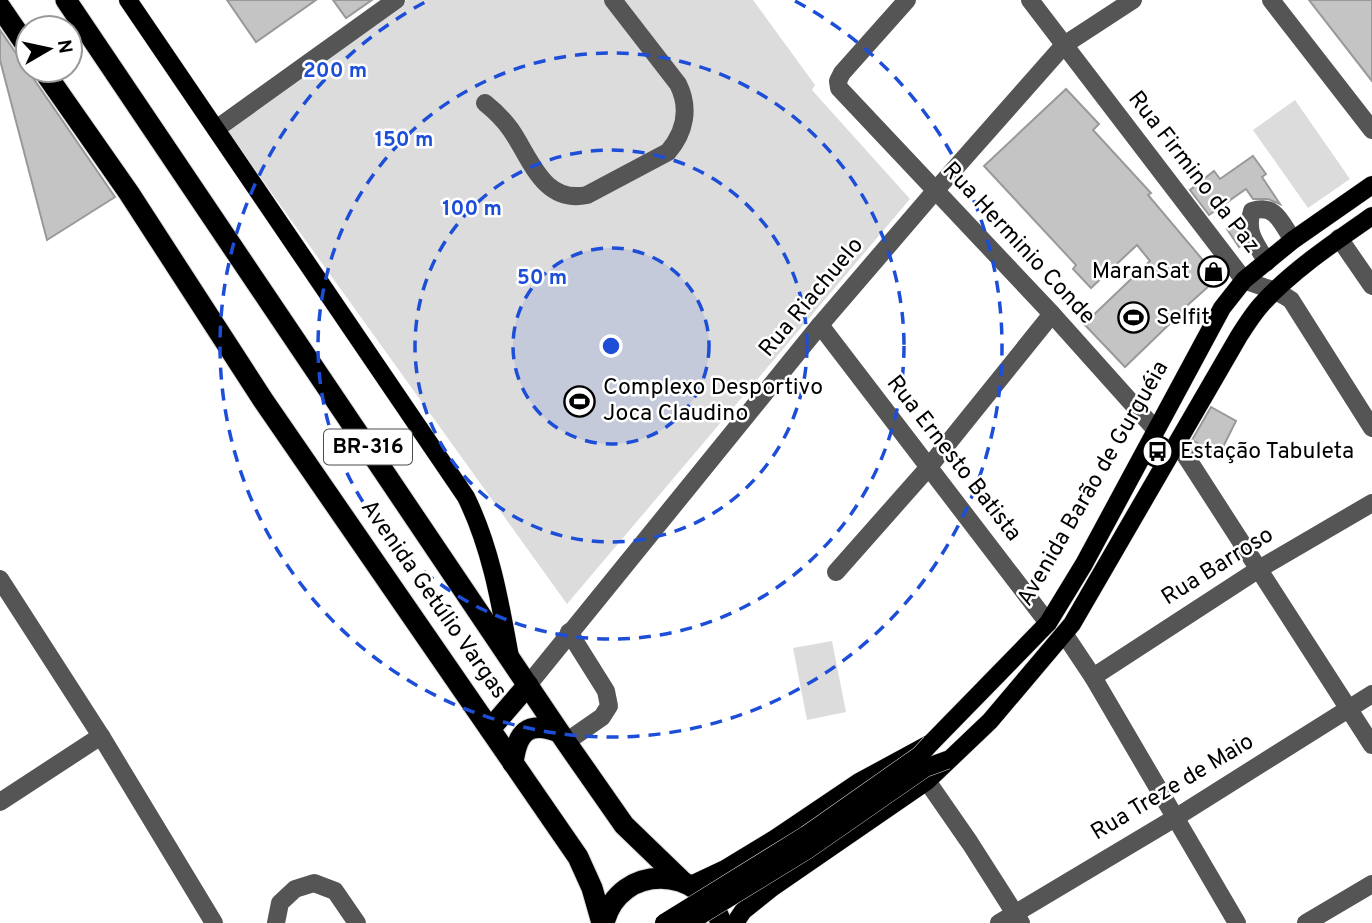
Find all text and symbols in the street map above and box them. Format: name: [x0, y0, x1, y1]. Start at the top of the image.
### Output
north arrow: [14, 14, 84, 84]
text: N: [51, 38, 77, 55]
text: 200 m: [303, 58, 367, 85]
street label: Rua Firmino da Paz: [1121, 86, 1265, 260]
text: 150 m: [375, 127, 433, 154]
street label: Rua Herminio Conde: [935, 157, 1101, 331]
text: 100 m: [442, 196, 502, 223]
street label: Rua Riachuelo: [753, 232, 871, 364]
shop icon: MaranSat: [1196, 255, 1230, 289]
place label: MaranSat: [1092, 258, 1190, 287]
text: 50 m: [517, 265, 567, 292]
sports icon: Selfit: [1116, 301, 1150, 335]
place label: Selfit: [1156, 304, 1210, 333]
centre of rings: [599, 334, 623, 358]
street label: Avenida Barão de Gurguéia: [1012, 356, 1176, 612]
street label: Rua Ernesto Batista: [879, 370, 1027, 548]
place label: Complexo Desportivo Joca Claudino: [603, 374, 823, 429]
sports icon: Complexo Desportivo Joca Claudino: [563, 384, 597, 418]
road number: BR-316: [324, 430, 412, 464]
bus stop icon: Estação Tabuleta: [1140, 435, 1174, 469]
place label: Estação Tabuleta: [1180, 438, 1354, 467]
street label: Avenida Getúlio Vargas: [353, 495, 513, 705]
street label: Rua Barroso: [1157, 521, 1279, 613]
street label: Rua Treze de Maio: [1086, 728, 1260, 848]

